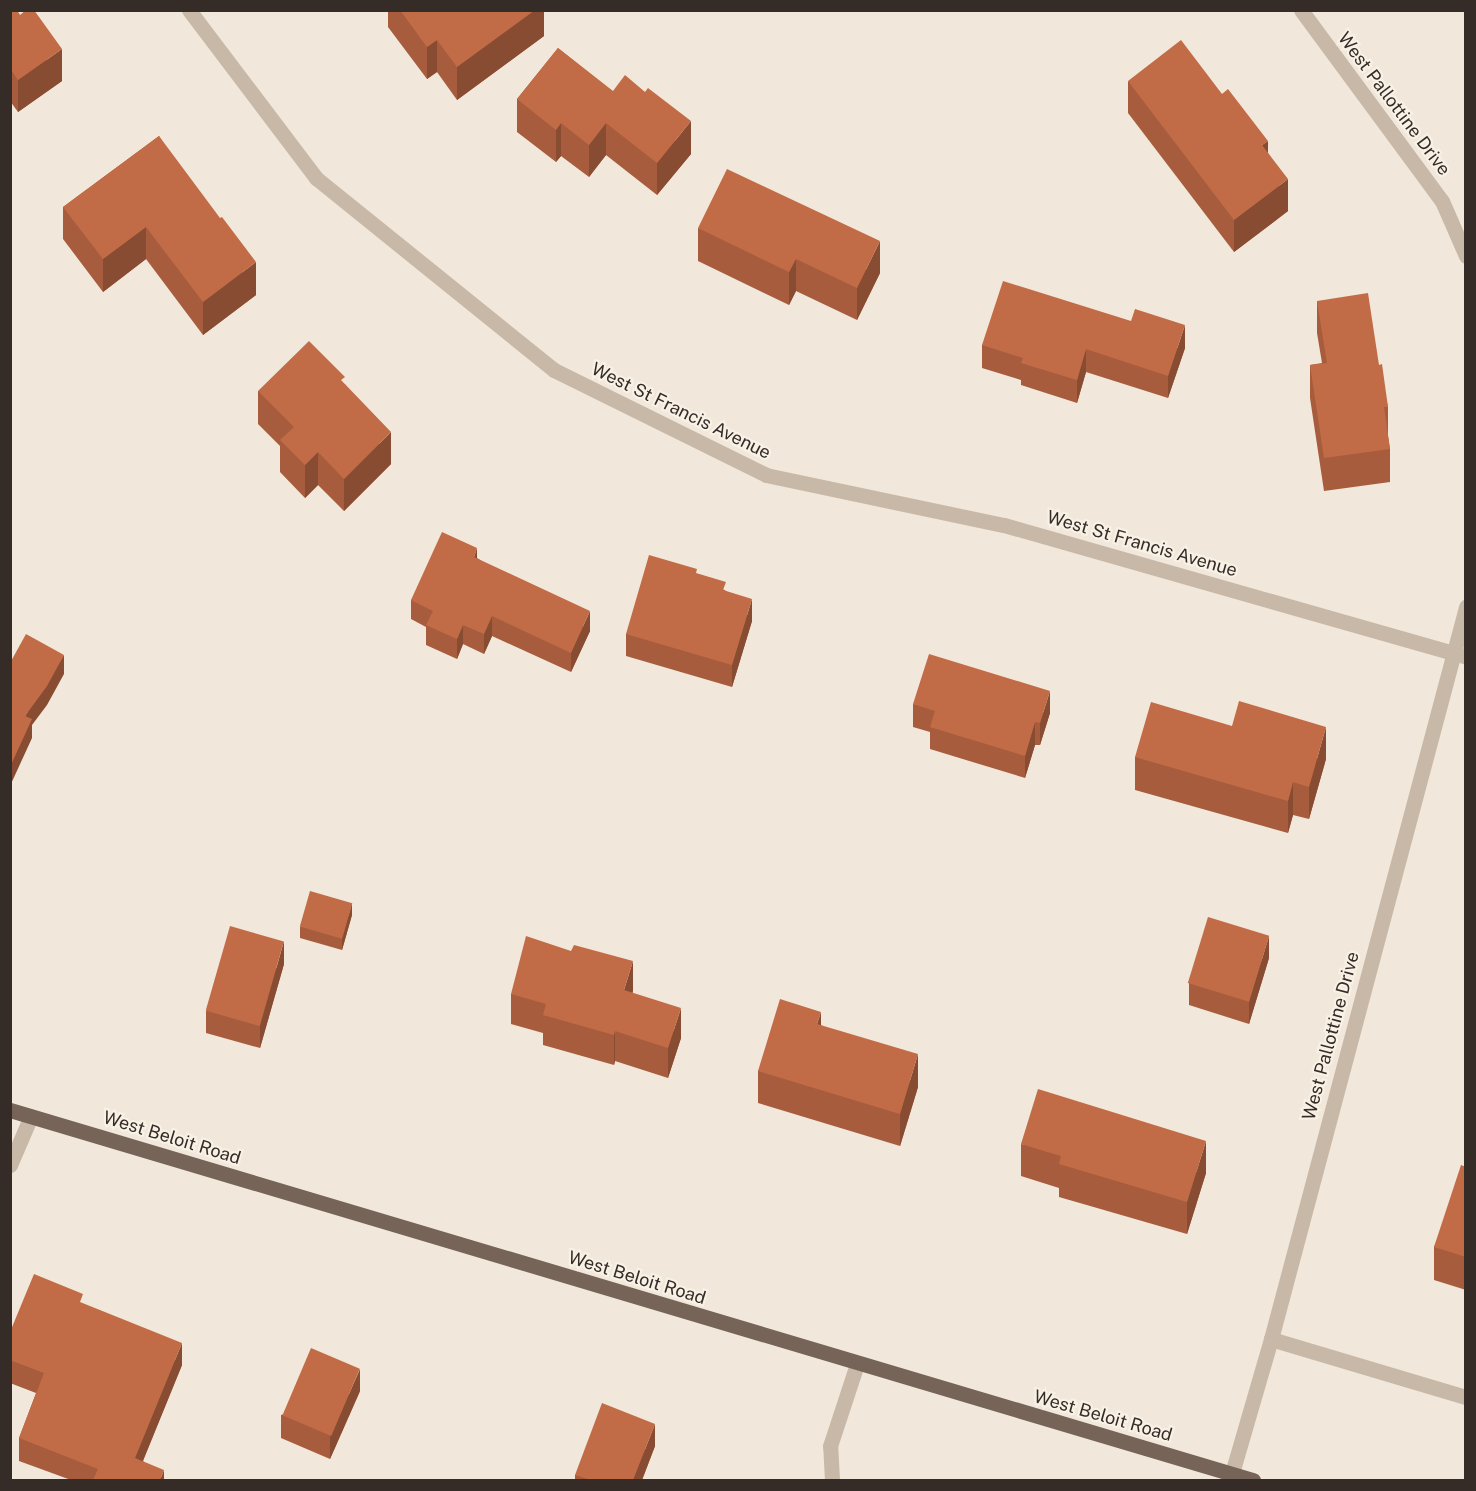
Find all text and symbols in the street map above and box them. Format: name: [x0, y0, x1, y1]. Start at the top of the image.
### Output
street label: West Pallottine Drive: [1333, 28, 1455, 180]
street label: West St Francis Avenue: [588, 358, 774, 464]
street label: West St Francis Avenue: [1044, 506, 1240, 582]
street label: West Pallottine Drive: [1298, 949, 1364, 1123]
street label: West Beloit Road: [101, 1107, 243, 1169]
street label: West Beloit Road: [566, 1247, 708, 1309]
street label: West Beloit Road: [1031, 1386, 1175, 1446]

